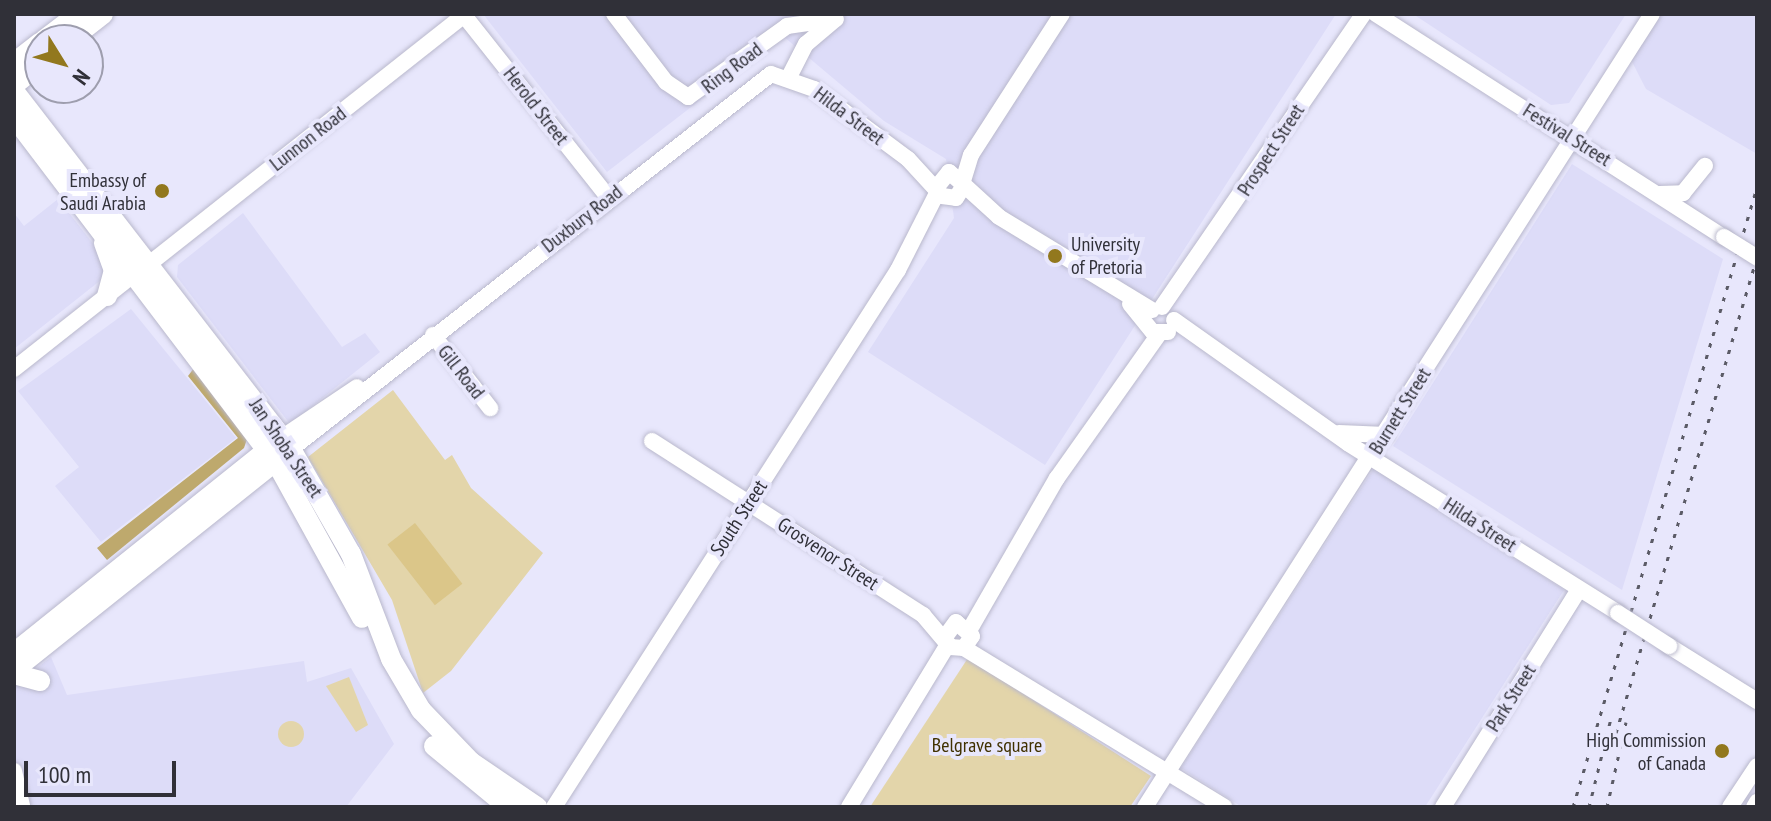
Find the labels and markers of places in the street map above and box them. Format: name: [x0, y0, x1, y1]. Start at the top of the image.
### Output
place label: Embassy of Saudi Arabia: [60, 168, 146, 215]
marker: Embassy of Saudi Arabia: [153, 182, 171, 200]
place label: University of Pretoria: [1071, 232, 1143, 279]
marker: University of Pretoria: [1046, 247, 1064, 265]
place label: High Commission of Canada: [1586, 728, 1706, 775]
marker: High Commission of Canada: [1713, 742, 1731, 760]

